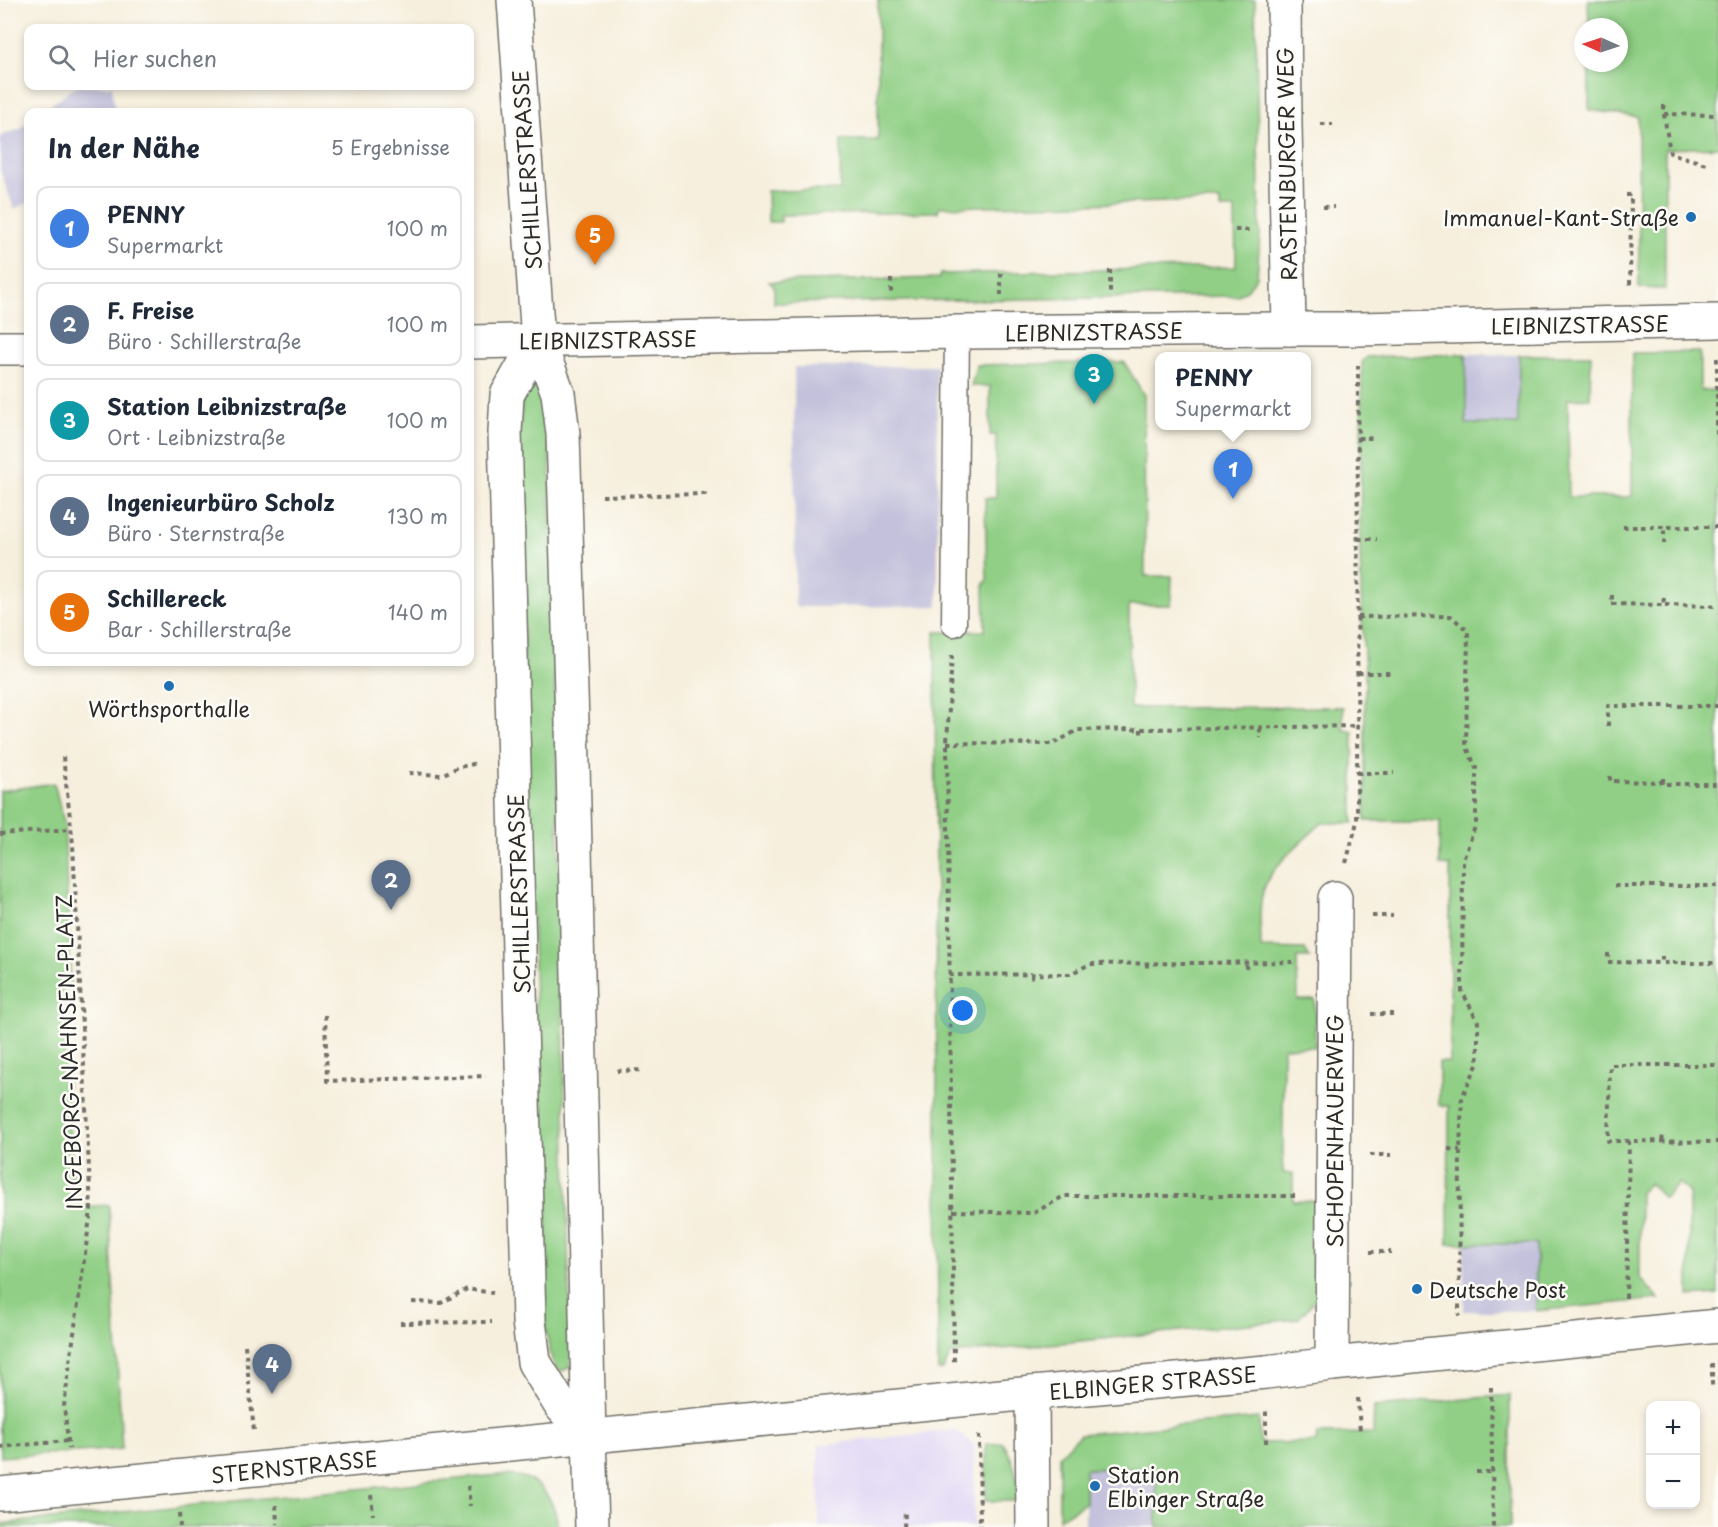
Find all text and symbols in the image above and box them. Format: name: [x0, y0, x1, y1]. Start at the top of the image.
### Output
north arrow: [1574, 18, 1628, 72]
search box: [24, 24, 474, 90]
icon: search: [45, 41, 78, 74]
text: Hier suchen: [93, 41, 217, 74]
street label: RASTENBURGER WEG: [1268, 47, 1304, 281]
street label: SCHILLERSTRASSE: [503, 69, 549, 271]
text: In der Nähe: [48, 128, 200, 167]
text: 5 Ergebnisse: [331, 132, 450, 162]
text: PENNY: [107, 197, 185, 230]
place label: Immanuel-Kant-Straße: [1443, 201, 1679, 233]
marker: Immanuel-Kant-Straße: [1684, 210, 1698, 224]
text: 1: [65, 213, 74, 243]
text: 100 m: [387, 213, 448, 243]
pin: 5: [576, 216, 614, 265]
text: Supermarkt: [107, 230, 223, 260]
text: F. Freise: [107, 293, 194, 326]
street label: LEIBNIZSTRASSE: [1491, 306, 1669, 342]
text: 2: [62, 309, 77, 339]
text: 100 m: [387, 309, 448, 339]
street label: LEIBNIZSTRASSE: [1005, 313, 1183, 349]
street label: LEIBNIZSTRASSE: [519, 321, 697, 357]
text: Büro · Schillerstraße: [107, 326, 301, 356]
popup: [1155, 352, 1311, 430]
pin: 3: [1074, 354, 1114, 404]
text: PENNY: [1175, 360, 1253, 393]
text: Station Leibnizstraße: [107, 389, 347, 422]
text: Supermarkt: [1175, 393, 1291, 423]
text: 3: [63, 405, 76, 435]
text: 100 m: [387, 405, 448, 435]
text: Ort · Leibnizstraße: [107, 422, 286, 452]
pin: 1: [1214, 450, 1252, 499]
text: Ingenieurbüro Scholz: [107, 485, 334, 518]
text: 4: [63, 501, 76, 531]
text: 130 m: [388, 501, 448, 531]
text: Büro · Sternstraße: [107, 518, 285, 548]
text: Schillereck: [107, 581, 227, 614]
text: 5: [63, 597, 76, 627]
text: 140 m: [388, 597, 448, 627]
text: Bar · Schillerstraße: [107, 614, 292, 644]
marker: Wörthsporthalle: [162, 679, 176, 693]
place label: Wörthsporthalle: [88, 692, 250, 724]
street label: SCHILLERSTRASSE: [499, 793, 537, 995]
pin: 2: [372, 860, 410, 910]
street label: INGEBORG-NAHNSEN-PLATZ: [46, 894, 90, 1210]
your location: [948, 996, 977, 1025]
street label: SCHOPENHAUERWEG: [1318, 1015, 1350, 1247]
place label: Deutsche Post: [1429, 1273, 1566, 1305]
marker: Deutsche Post: [1410, 1282, 1424, 1296]
pin: 4: [252, 1344, 292, 1394]
street label: ELBINGER STRASSE: [1048, 1357, 1258, 1407]
map controls: [1646, 1401, 1700, 1509]
button: +: [1646, 1401, 1700, 1455]
street label: STERNSTRASSE: [209, 1441, 379, 1491]
button: −: [1646, 1455, 1700, 1509]
place label: Station Elbinger Straße: [1107, 1458, 1264, 1514]
marker: Station Elbinger Straße: [1088, 1479, 1102, 1493]

